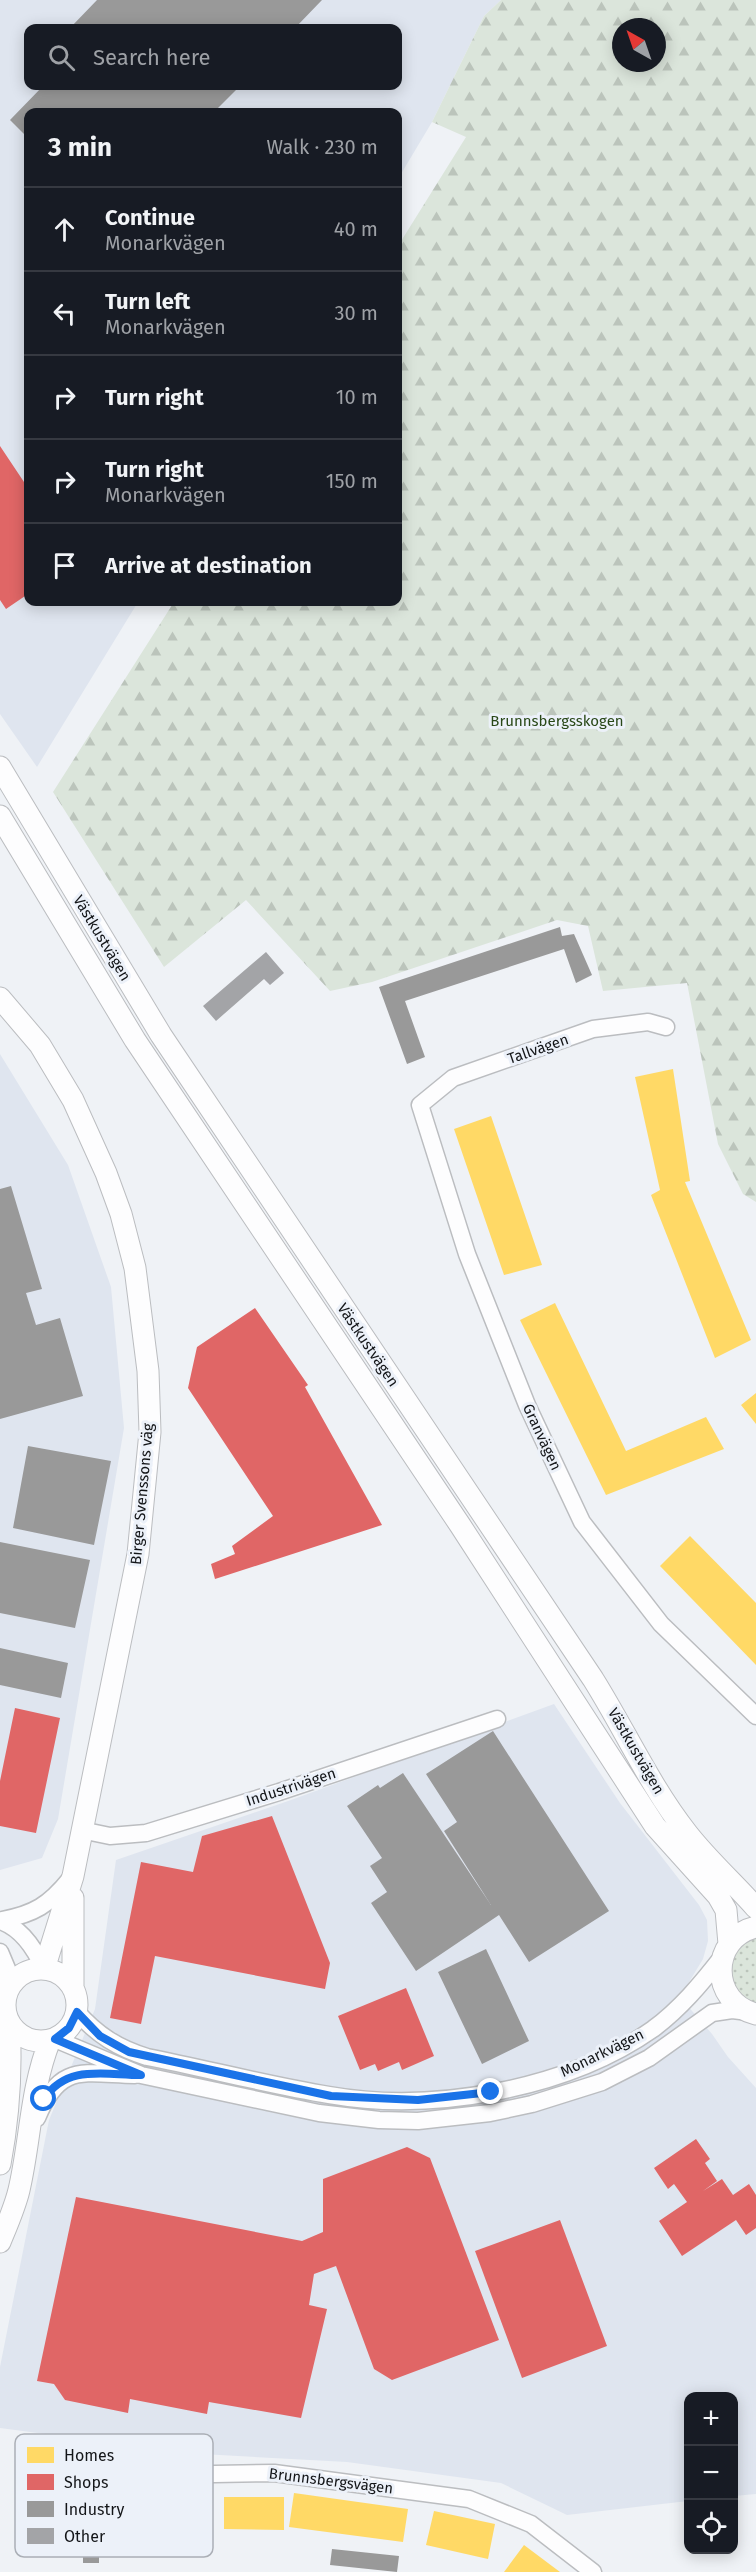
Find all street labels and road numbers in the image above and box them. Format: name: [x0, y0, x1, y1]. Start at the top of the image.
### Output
street label: Västkustvägen: [69, 892, 135, 984]
street label: Tallvägen: [505, 1030, 571, 1068]
street label: Västkustvägen: [334, 1300, 402, 1390]
street label: Granvägen: [519, 1401, 565, 1473]
street label: Birger Svenssons väg: [127, 1422, 157, 1566]
street label: Västkustvägen: [604, 1705, 668, 1797]
street label: Industrivägen: [244, 1764, 338, 1810]
street label: Monarkvägen: [557, 2025, 647, 2081]
street label: Brunnsbergsvägen: [268, 2464, 394, 2498]

